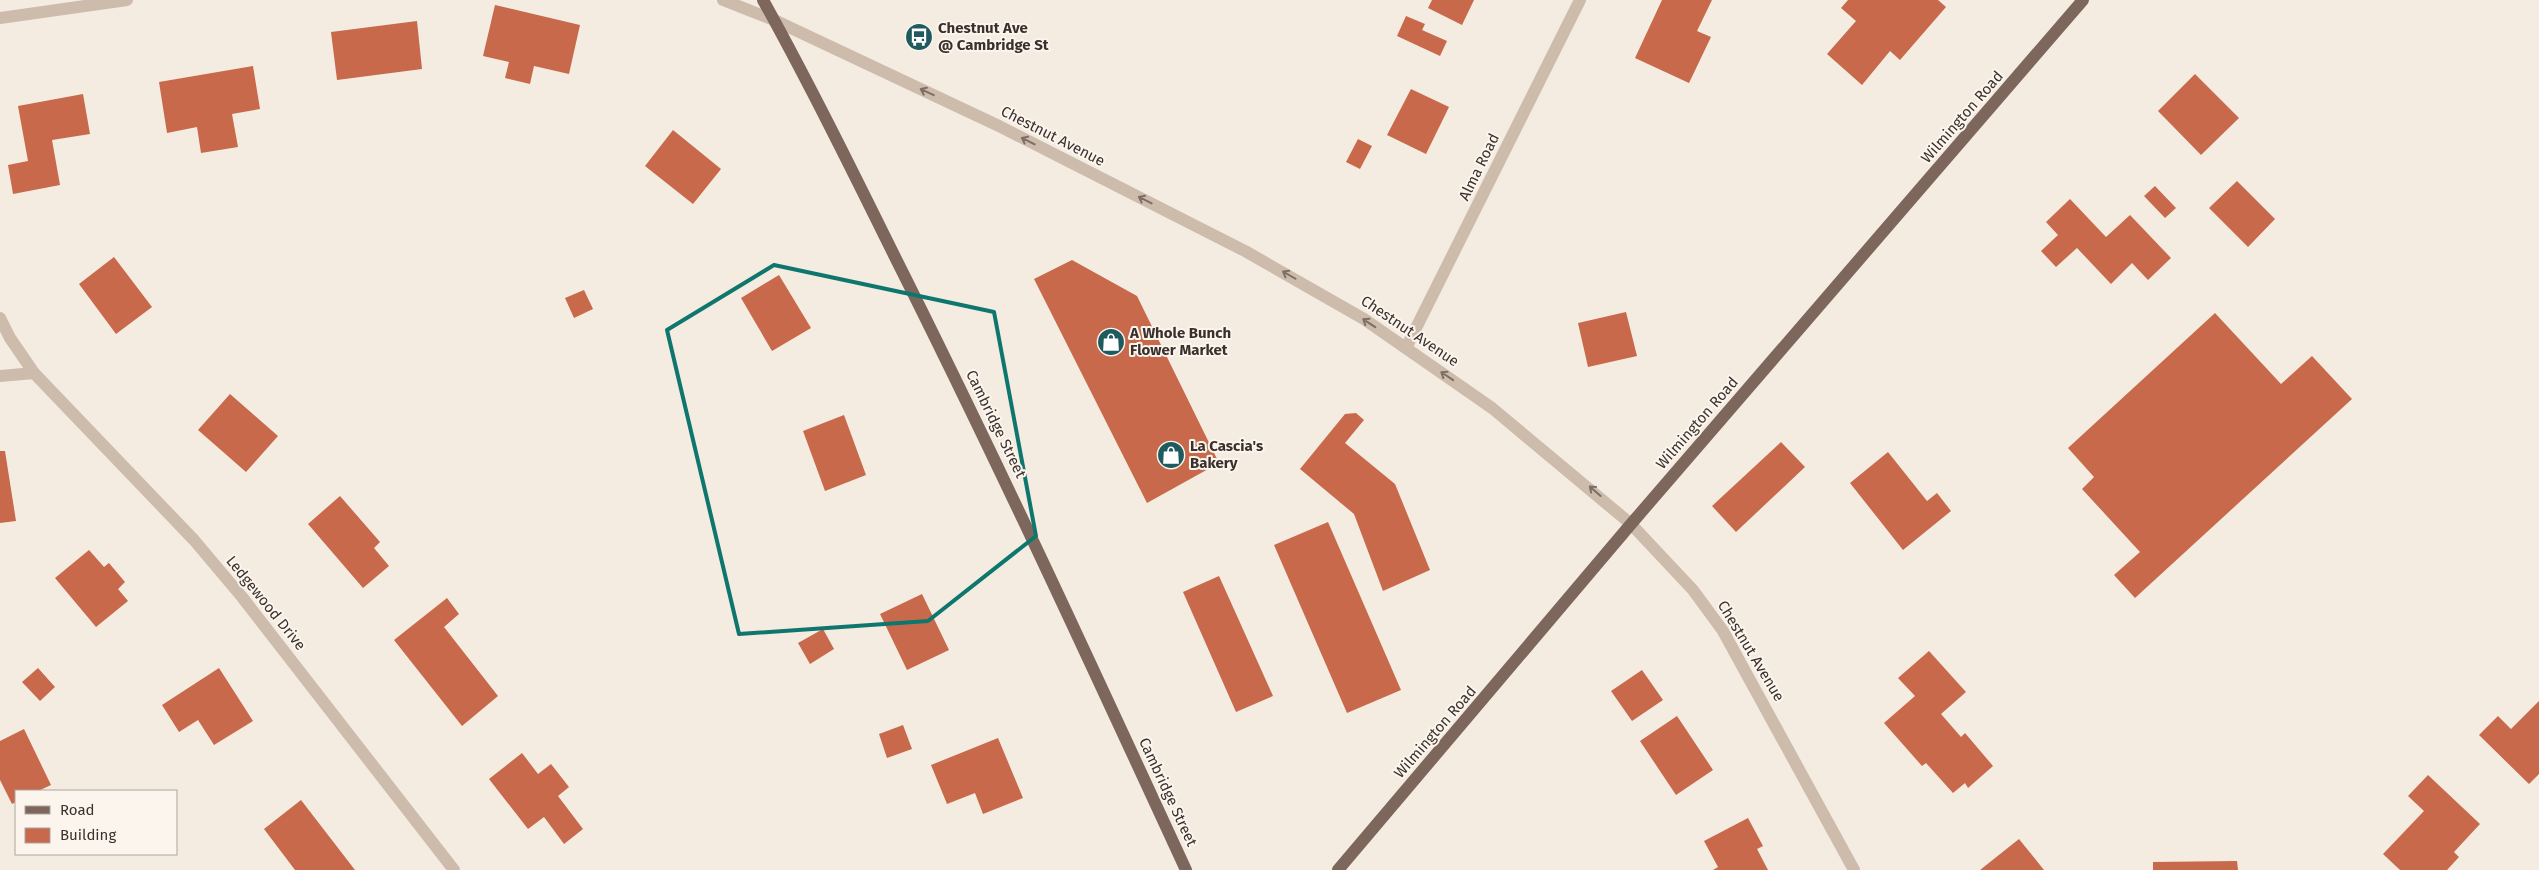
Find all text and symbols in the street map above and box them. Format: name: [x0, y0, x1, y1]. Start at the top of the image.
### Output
place label: Chestnut Ave @ Cambridge St: [938, 19, 1049, 54]
bus stop icon: Chestnut Ave @ Cambridge St: [904, 22, 934, 52]
street label: Wilmington Road: [1917, 67, 2007, 167]
one-way arrow: [920, 87, 935, 96]
street label: Chestnut Avenue: [998, 102, 1108, 170]
street label: Alma Road: [1455, 130, 1503, 204]
one-way arrow: [1021, 136, 1036, 146]
one-way arrow: [1138, 195, 1153, 204]
one-way arrow: [1283, 270, 1297, 280]
street label: Chestnut Avenue: [1358, 292, 1462, 370]
one-way arrow: [1363, 318, 1377, 328]
place label: A Whole Bunch Flower Market: [1129, 324, 1231, 359]
shop icon: A Whole Bunch Flower Market: [1096, 327, 1126, 357]
street label: Cambridge Street: [962, 367, 1030, 481]
one-way arrow: [1441, 371, 1455, 381]
street label: Wilmington Road: [1652, 373, 1742, 473]
place label: La Cascia's Bakery: [1190, 437, 1263, 472]
shop icon: La Cascia's Bakery: [1156, 440, 1186, 470]
one-way arrow: [1588, 486, 1601, 497]
street label: Ledgewood Drive: [222, 552, 310, 654]
street label: Chestnut Avenue: [1714, 597, 1788, 705]
street label: Wilmington Road: [1390, 682, 1480, 782]
street label: Cambridge Street: [1135, 735, 1201, 850]
legend: [15, 790, 178, 855]
text: Road: [60, 801, 95, 819]
text: Building: [60, 826, 116, 844]

